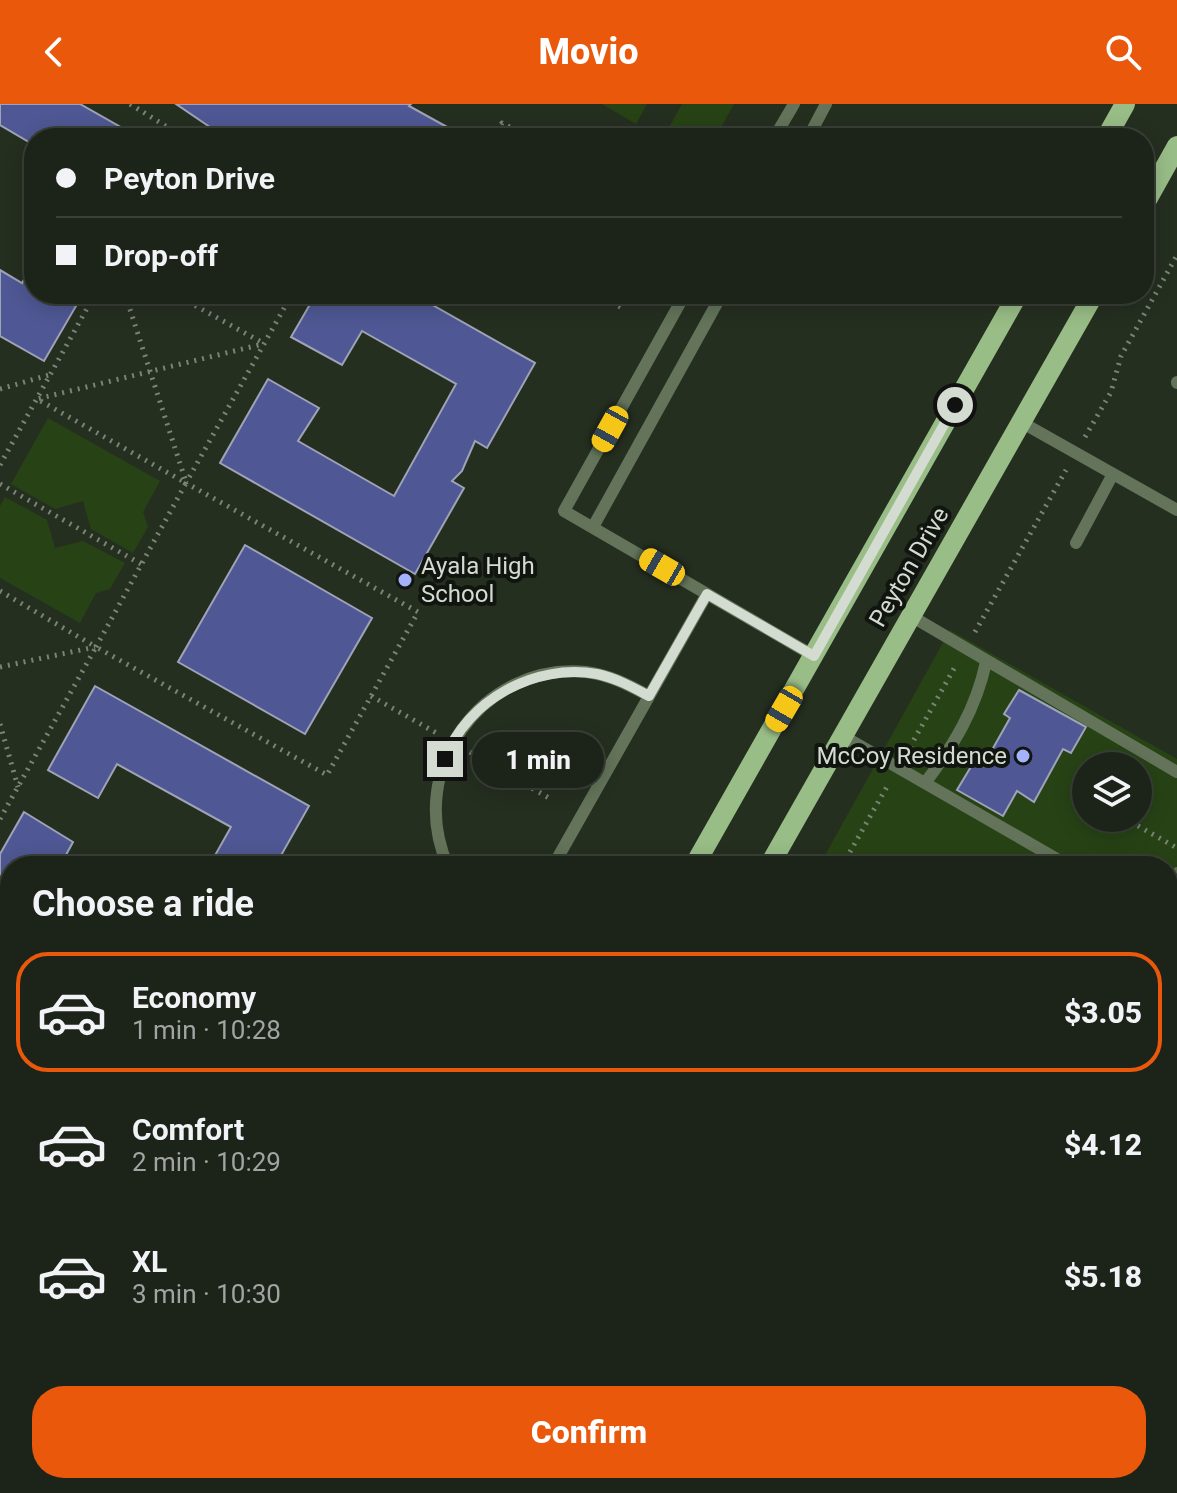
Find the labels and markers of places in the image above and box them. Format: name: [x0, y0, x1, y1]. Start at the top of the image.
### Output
place label: Ayala High School: [421, 552, 535, 608]
marker: Ayala High School: [396, 571, 414, 589]
place label: McCoy Residence: [817, 742, 1007, 770]
marker: McCoy Residence: [1014, 747, 1032, 765]

